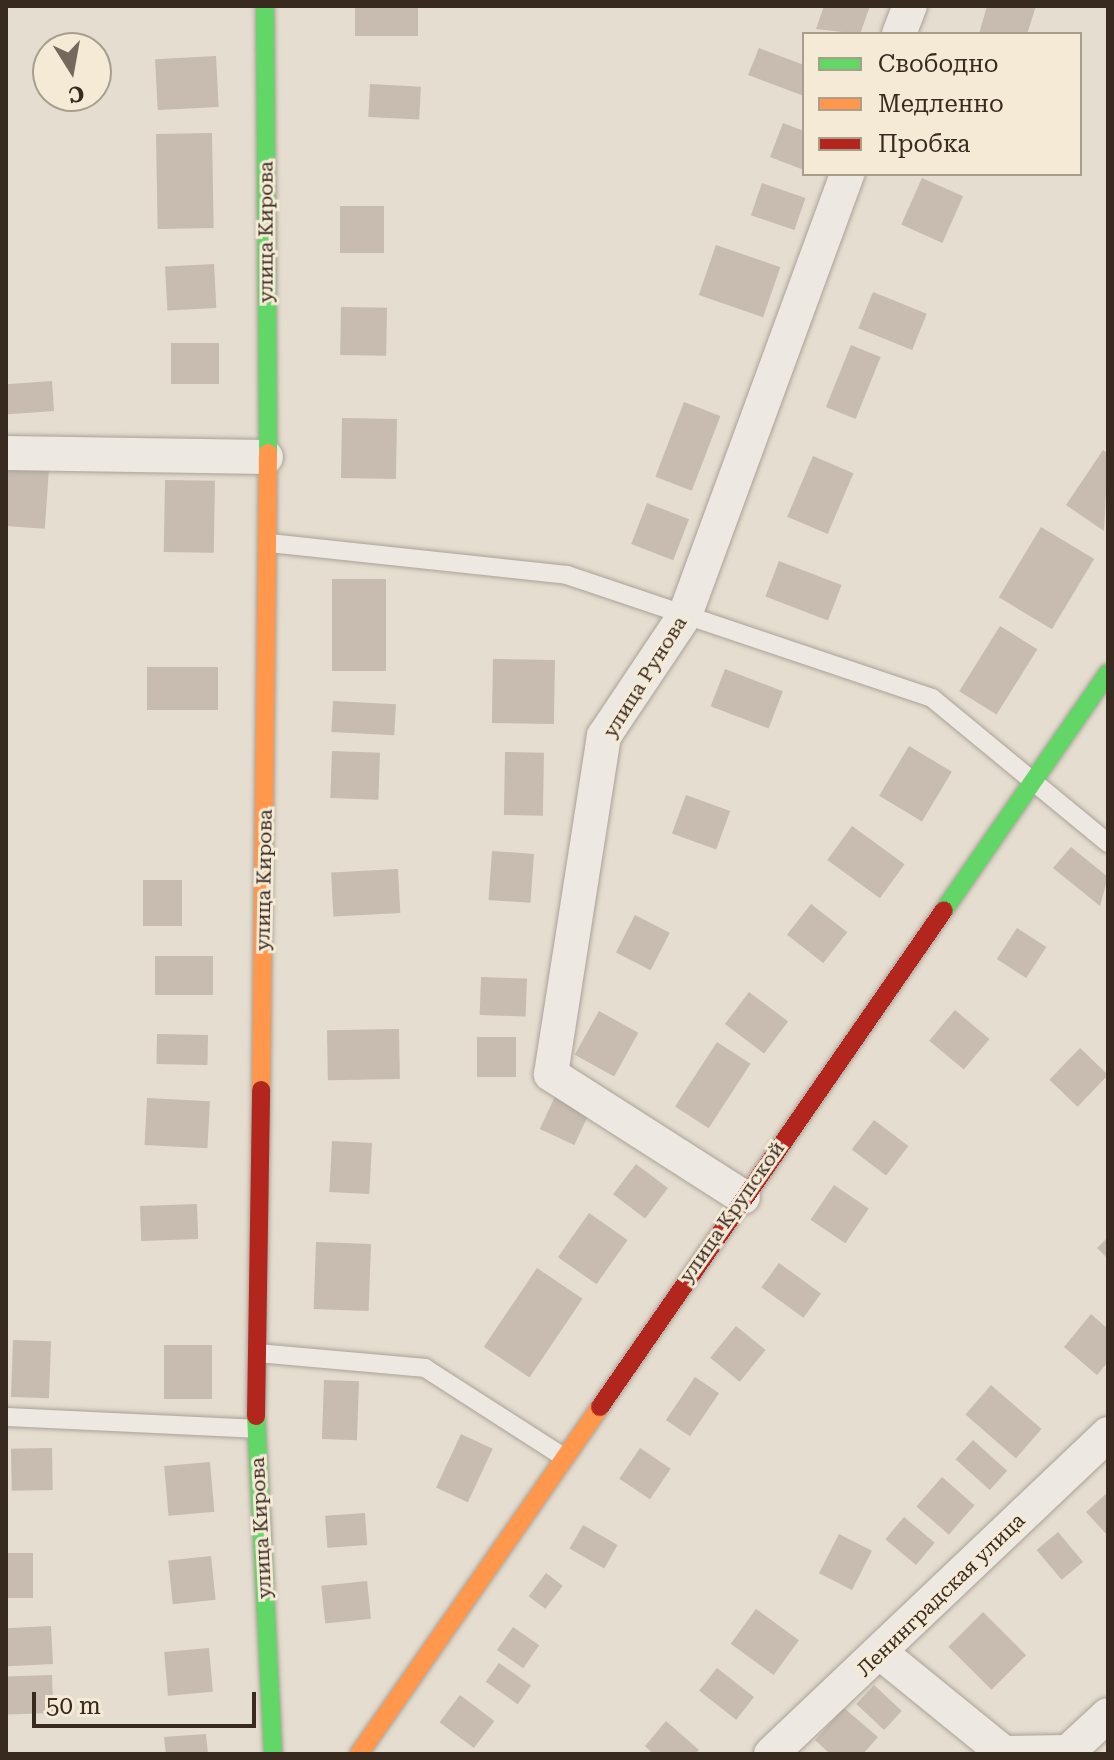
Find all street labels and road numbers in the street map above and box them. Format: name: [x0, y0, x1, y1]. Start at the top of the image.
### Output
street label: улица Кирова: [254, 161, 278, 303]
street label: улица Рунова: [598, 612, 692, 742]
street label: улица Кирова: [251, 809, 277, 951]
street label: улица Крупской: [674, 1137, 790, 1287]
street label: улица Кирова: [245, 1457, 277, 1599]
street label: Ленинградская улица: [852, 1509, 1030, 1681]

